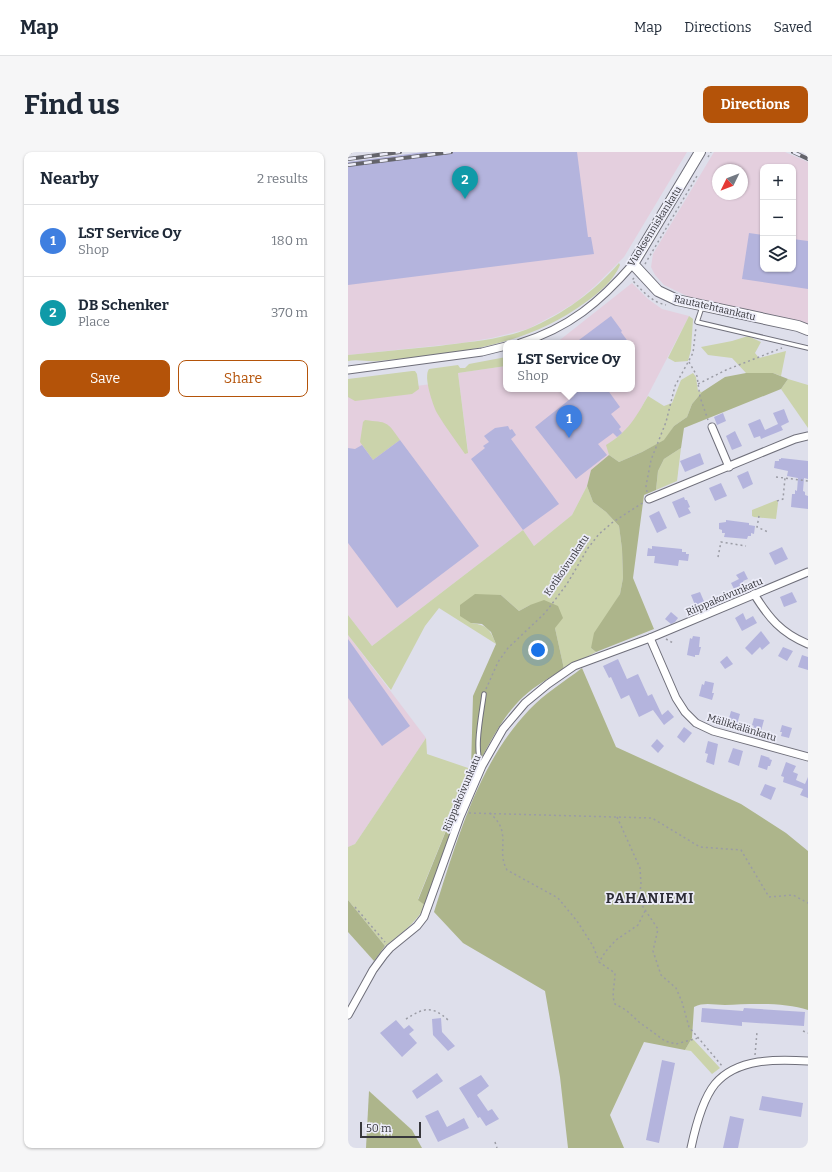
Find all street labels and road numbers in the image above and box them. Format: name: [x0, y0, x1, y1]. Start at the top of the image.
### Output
street label: Vuoksenniskankatu: [625, 184, 684, 269]
street label: Rautatehtaankatu: [673, 293, 757, 323]
street label: Kotikoivunkatu: [542, 533, 592, 599]
street label: Riippakoivunkatu: [684, 575, 765, 619]
street label: Mälikkälänkatu: [706, 712, 778, 744]
street label: Riippakoivunkatu: [440, 753, 484, 834]

